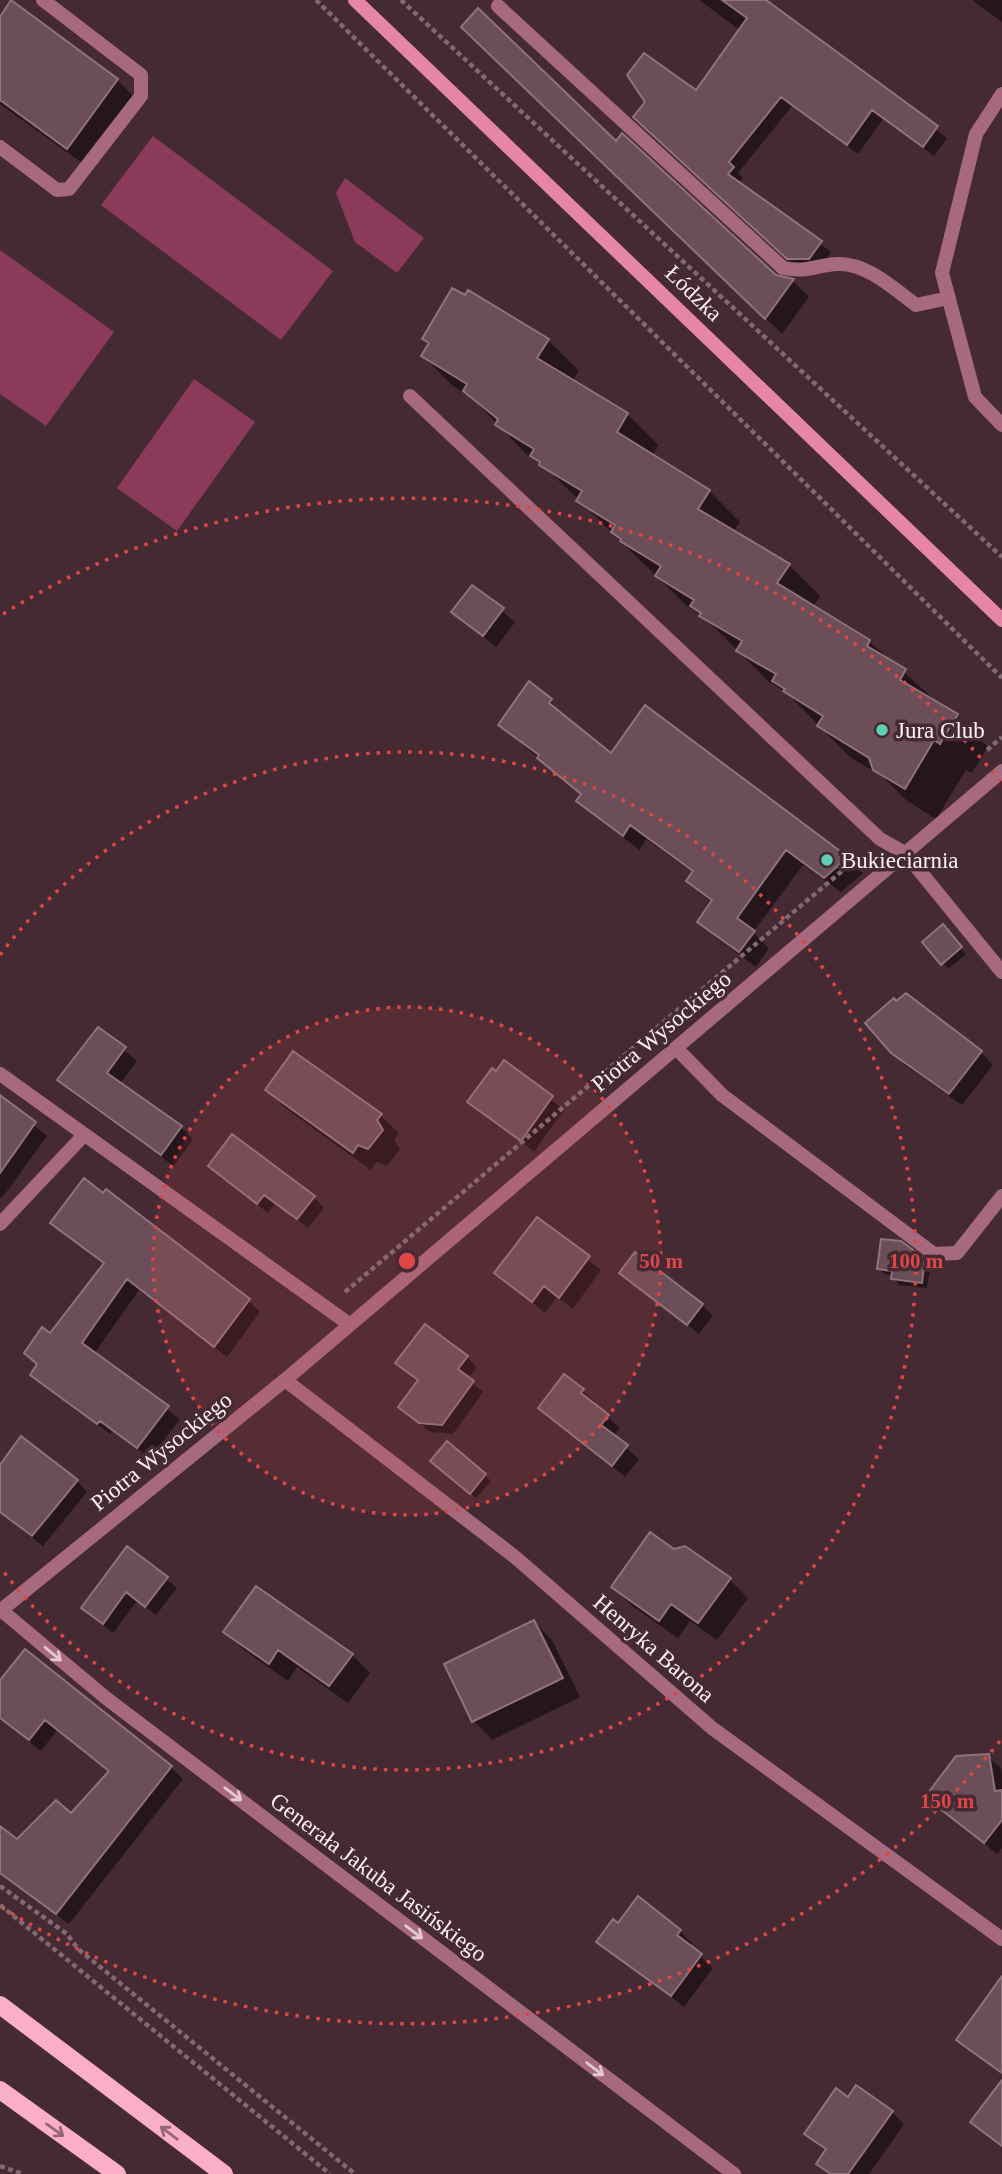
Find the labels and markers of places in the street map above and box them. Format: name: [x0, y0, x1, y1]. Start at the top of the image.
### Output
place label: Jura Club: [896, 718, 985, 743]
marker: Jura Club: [874, 722, 890, 738]
place label: Bukieciarnia: [841, 848, 959, 873]
marker: Bukieciarnia: [819, 852, 835, 868]
centre of rings: [395, 1249, 419, 1273]

